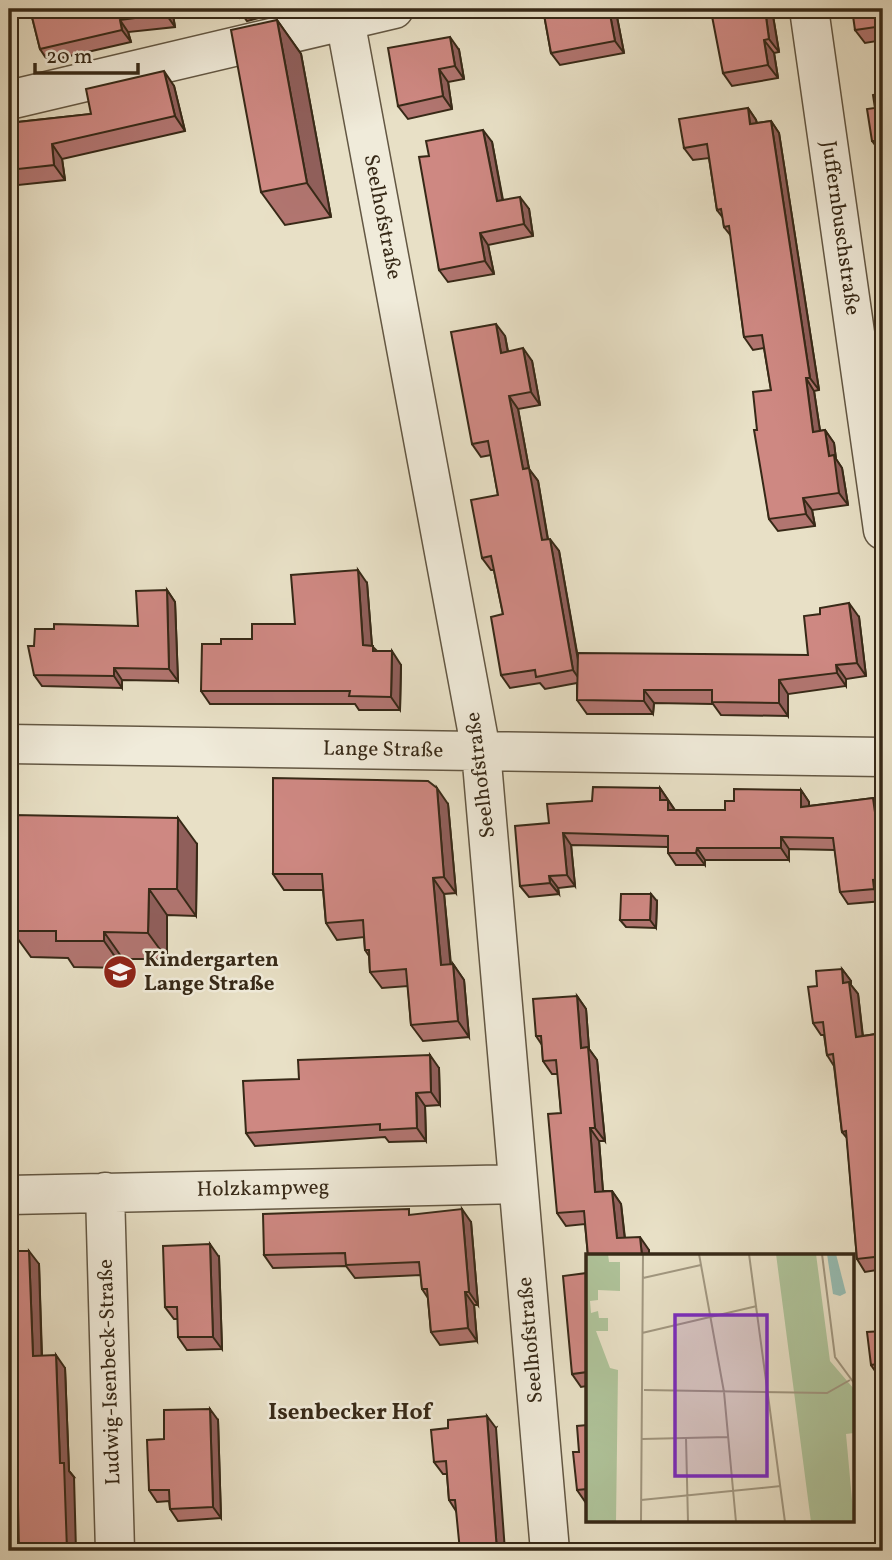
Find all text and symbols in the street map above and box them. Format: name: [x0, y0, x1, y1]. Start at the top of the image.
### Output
scale bar: [35, 32, 138, 76]
text: 20 m: [46, 43, 92, 72]
street label: Juffernbuschstraße: [813, 139, 867, 317]
street label: Seelhofstraße: [356, 152, 408, 282]
street label: Seelhofstraße: [459, 710, 503, 840]
street label: Lange Straße: [323, 734, 443, 766]
place label: Kindergarten Lange Straße: [144, 946, 279, 999]
school or university icon: Kindergarten Lange Straße: [101, 953, 139, 991]
street label: Holzkampweg: [196, 1173, 330, 1205]
inset map: [586, 1254, 854, 1522]
street label: Ludwig-Isenbeck-Straße: [92, 1258, 128, 1486]
street label: Seelhofstraße: [511, 1276, 551, 1404]
district label: Isenbecker Hof: [268, 1397, 434, 1429]

